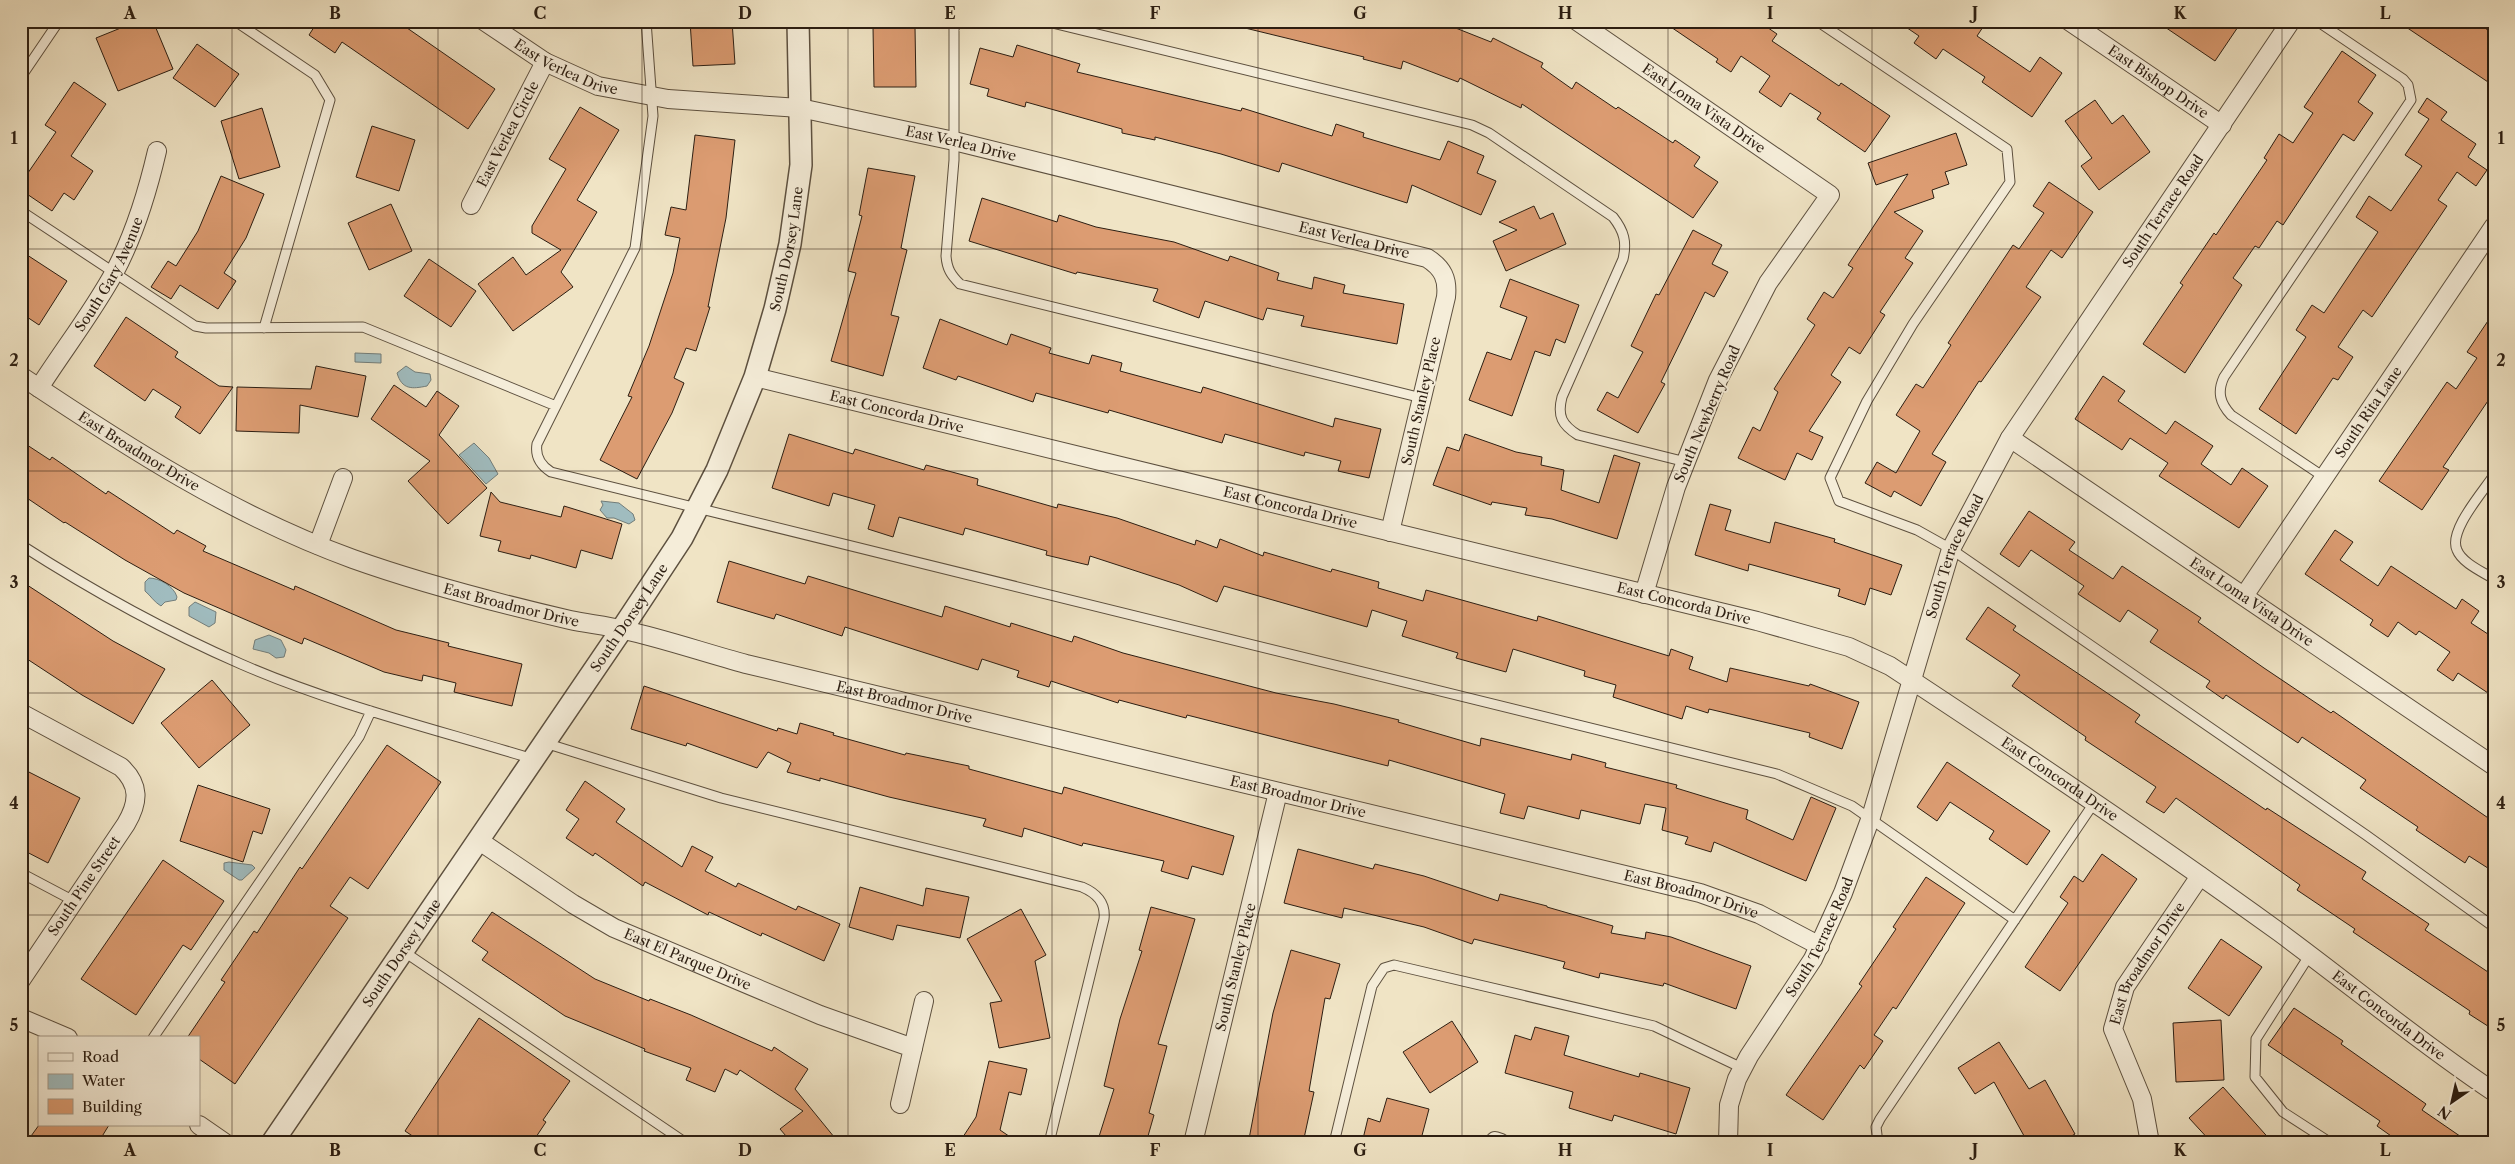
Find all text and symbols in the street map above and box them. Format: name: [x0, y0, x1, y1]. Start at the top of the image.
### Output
text: A: [123, 3, 137, 23]
text: B: [329, 3, 341, 23]
text: C: [534, 3, 546, 23]
text: D: [738, 3, 752, 23]
text: E: [944, 3, 956, 23]
text: F: [1150, 3, 1161, 23]
text: G: [1353, 3, 1367, 23]
text: H: [1558, 3, 1572, 23]
text: I: [1767, 3, 1774, 23]
text: J: [1969, 3, 1978, 23]
text: K: [2174, 3, 2188, 23]
text: L: [2379, 3, 2391, 23]
street label: East Verlea Drive: [511, 35, 619, 99]
street label: East Bishop Drive: [2104, 41, 2212, 122]
street label: East Loma Vista Drive: [1639, 60, 1769, 157]
street label: East Verlea Circle: [473, 78, 543, 190]
street label: East Verlea Drive: [904, 122, 1018, 165]
text: 1: [10, 128, 18, 148]
text: 1: [2497, 128, 2505, 148]
street label: South Terrace Road: [2119, 151, 2208, 271]
street label: South Dorsey Lane: [766, 185, 807, 313]
street label: South Gary Avenue: [71, 214, 147, 335]
street label: East Verlea Drive: [1297, 218, 1412, 262]
street label: South Stanley Place: [1397, 335, 1445, 467]
street label: South Newberry Road: [1670, 342, 1744, 485]
text: 2: [9, 350, 19, 370]
text: 2: [2496, 350, 2506, 370]
street label: South Rita Lane: [2331, 363, 2406, 461]
street label: East Concorda Drive: [828, 387, 966, 437]
street label: East Broadmor Drive: [75, 407, 203, 495]
street label: East Concorda Drive: [1221, 482, 1359, 532]
street label: South Terrace Road: [1922, 491, 1988, 620]
street label: East Loma Vista Drive: [2186, 553, 2317, 650]
street label: South Dorsey Lane: [586, 560, 672, 676]
text: 3: [9, 572, 19, 592]
text: 3: [2496, 572, 2506, 592]
street label: East Concorda Drive: [1615, 578, 1753, 628]
street label: East Broadmor Drive: [441, 579, 581, 631]
street label: East Broadmor Drive: [835, 677, 974, 727]
street label: East Concorda Drive: [1998, 733, 2122, 825]
street label: East Broadmor Drive: [1228, 772, 1368, 822]
text: 4: [9, 793, 19, 813]
text: 4: [2496, 793, 2506, 813]
street label: South Pine Street: [44, 833, 124, 939]
street label: East Broadmor Drive: [1622, 866, 1761, 922]
street label: South Terrace Road: [1781, 874, 1857, 1000]
street label: South Dorsey Lane: [358, 895, 445, 1010]
street label: East Broadmor Drive: [2106, 899, 2189, 1027]
street label: South Stanley Place: [1211, 901, 1260, 1033]
street label: East El Parque Drive: [621, 924, 754, 994]
street label: East Concorda Drive: [2328, 966, 2449, 1064]
text: 5: [10, 1015, 19, 1035]
text: 5: [2497, 1015, 2506, 1035]
legend: [38, 1036, 200, 1126]
text: Road: [82, 1047, 119, 1066]
text: Water: [81, 1071, 126, 1090]
north arrow: [2428, 1076, 2478, 1126]
text: Building: [82, 1097, 142, 1116]
text: N: [2435, 1102, 2455, 1124]
text: A: [123, 1140, 137, 1160]
text: B: [329, 1140, 341, 1160]
text: C: [534, 1140, 546, 1160]
text: D: [738, 1140, 752, 1160]
text: E: [944, 1140, 956, 1160]
text: F: [1150, 1140, 1161, 1160]
text: G: [1353, 1140, 1367, 1160]
text: H: [1558, 1140, 1572, 1160]
text: I: [1767, 1140, 1774, 1160]
text: J: [1969, 1140, 1978, 1160]
text: K: [2174, 1140, 2188, 1160]
text: L: [2379, 1140, 2391, 1160]

